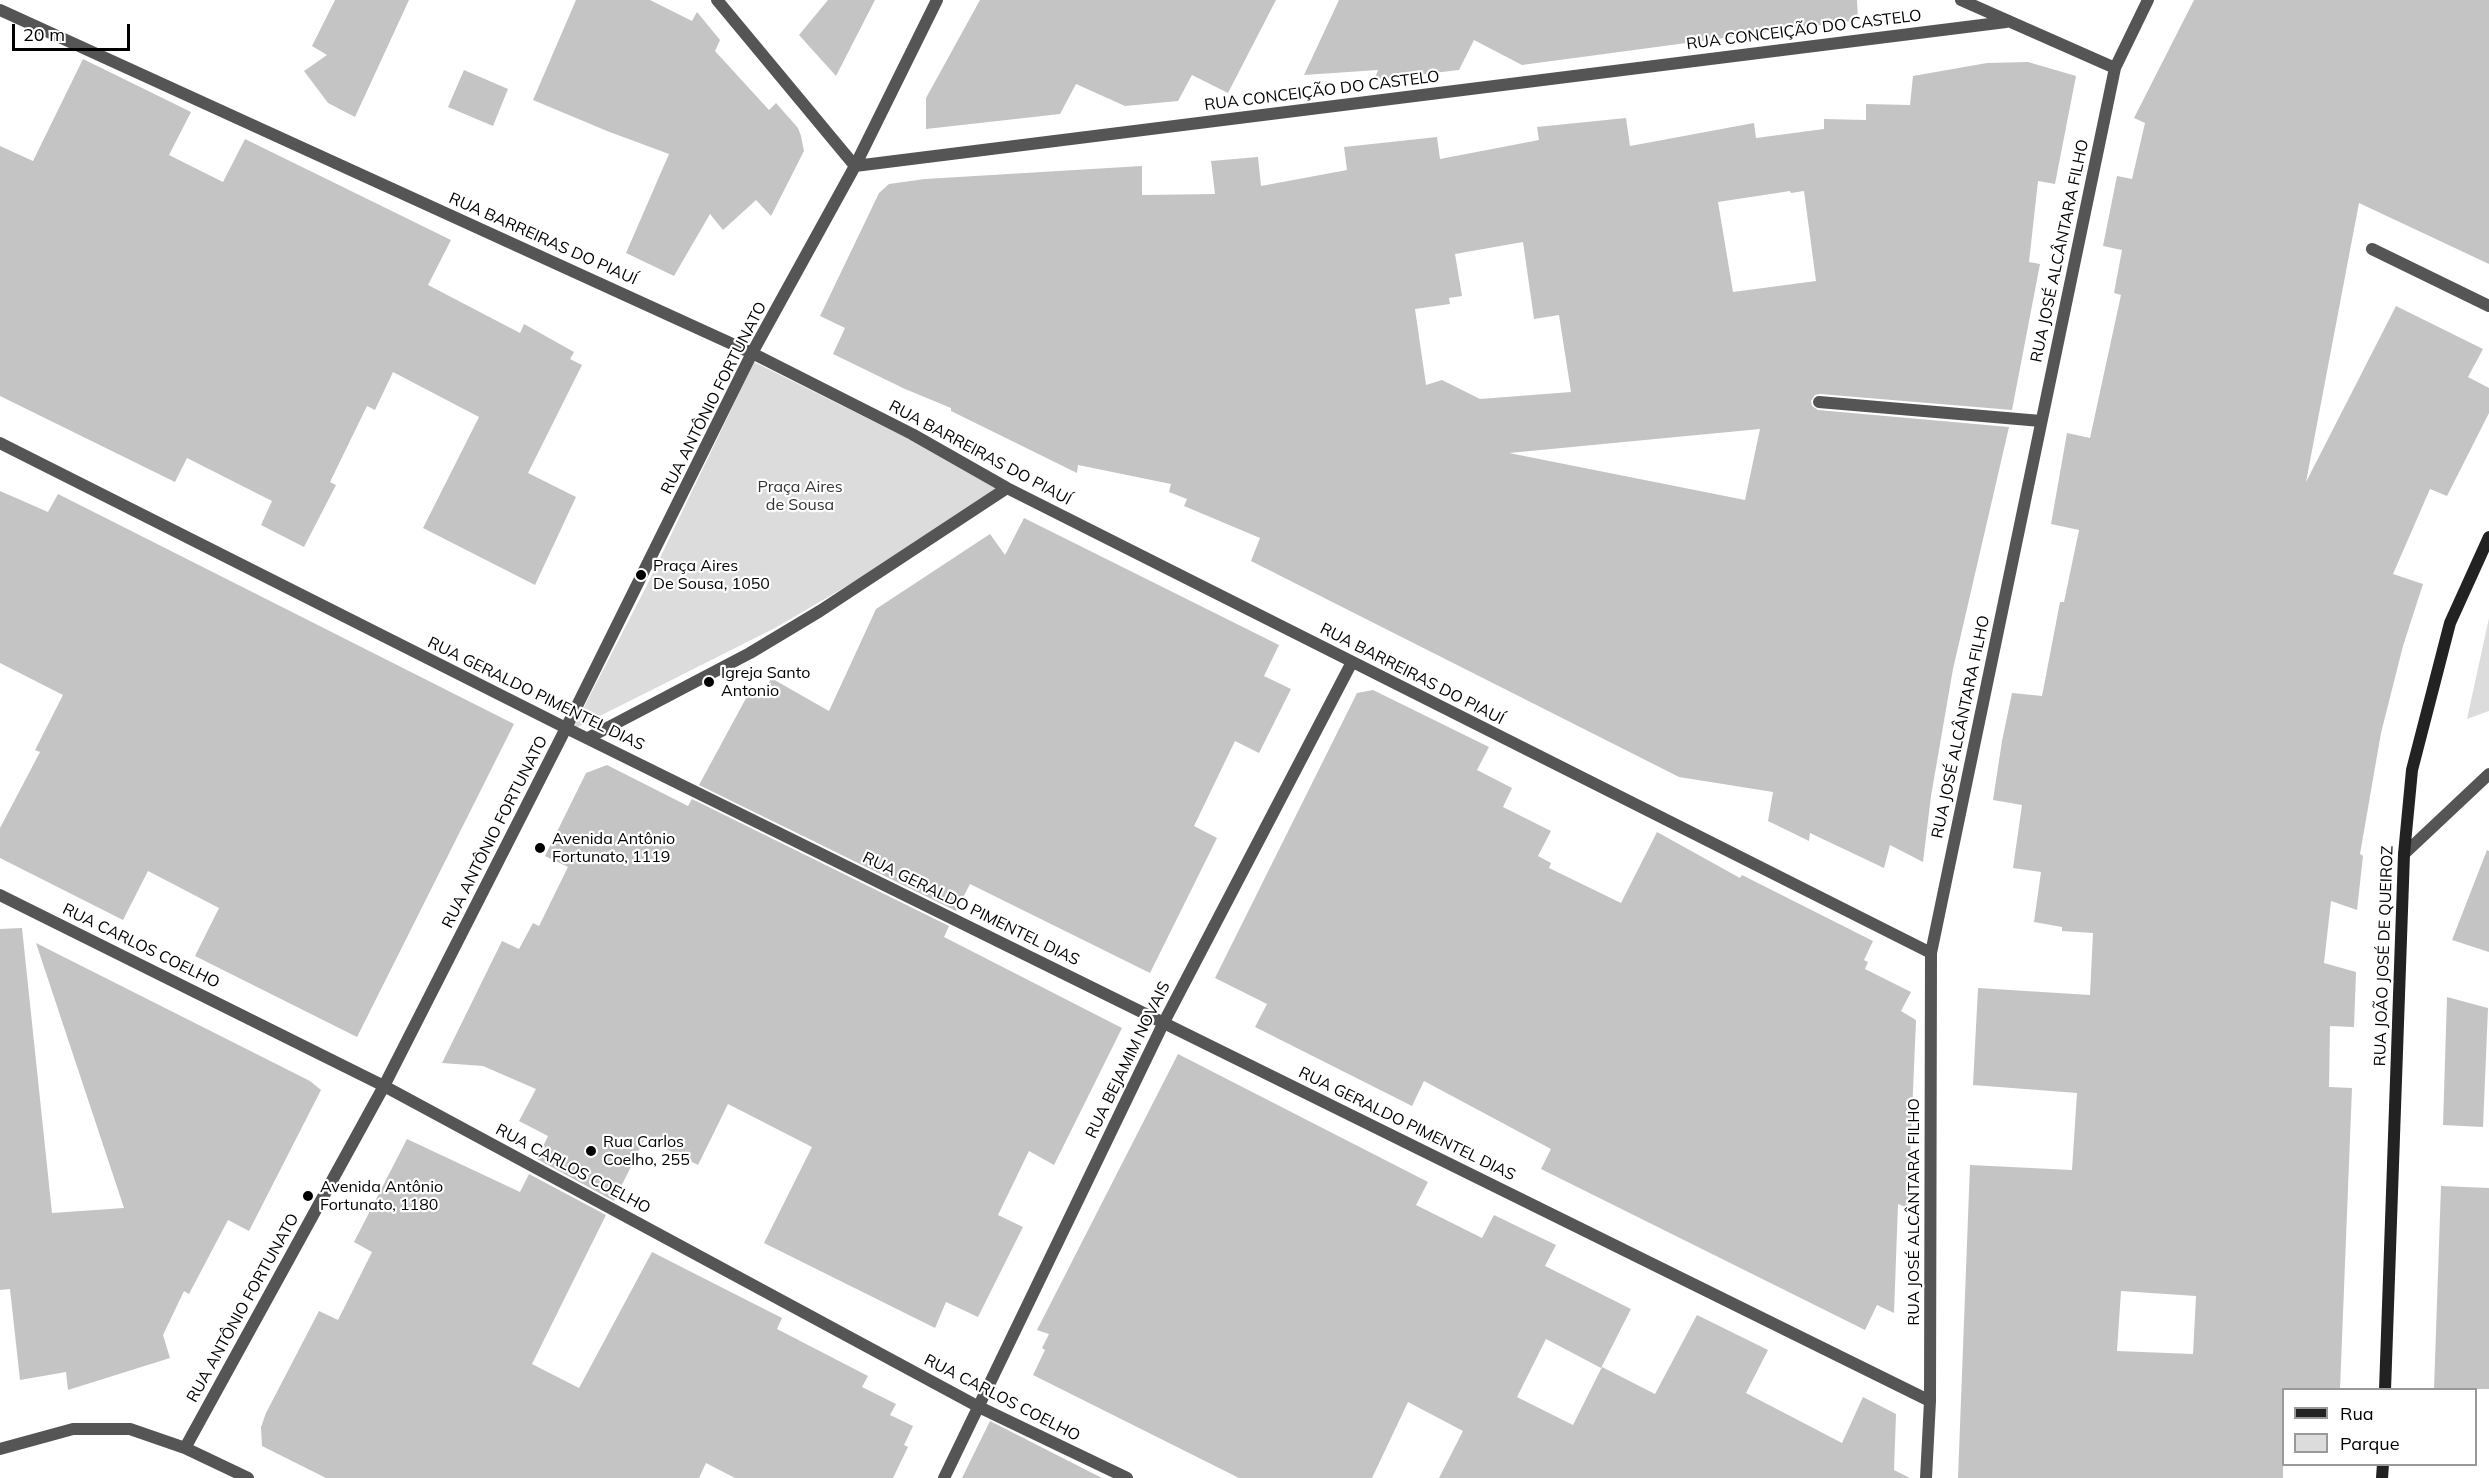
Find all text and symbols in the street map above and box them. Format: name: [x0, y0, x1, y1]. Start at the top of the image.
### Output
street label: RUA CONCEIÇÃO DO CASTELO: [1685, 6, 1923, 54]
scale bar: [15, 12, 134, 50]
text: 20 m: [23, 23, 65, 46]
street label: RUA CONCEIÇÃO DO CASTELO: [1203, 67, 1441, 115]
street label: RUA JOSÉ ALCÂNTARA FILHO: [2027, 138, 2093, 364]
street label: RUA BARREIRAS DO PIAUÍ: [446, 189, 640, 289]
street label: RUA ANTÔNIO FORTUNATO: [657, 299, 771, 497]
street label: RUA BARREIRAS DO PIAUÍ: [885, 397, 1075, 509]
park label: Praça Aires de Sousa: [757, 477, 843, 515]
place label: Praça Aires De Sousa, 1050: [653, 556, 770, 594]
marker: Praça Aires De Sousa, 1050: [634, 568, 648, 582]
street label: RUA JOSÉ ALCÂNTARA FILHO: [1928, 614, 1994, 840]
street label: RUA BARREIRAS DO PIAUÍ: [1317, 619, 1507, 729]
street label: RUA GERALDO PIMENTEL DIAS: [424, 633, 648, 755]
place label: Igreja Santo Antonio: [721, 663, 810, 701]
marker: Igreja Santo Antonio: [702, 675, 716, 689]
street label: RUA ANTÔNIO FORTUNATO: [438, 733, 552, 931]
place label: Avenida Antônio Fortunato, 1119: [552, 829, 675, 867]
marker: Avenida Antônio Fortunato, 1119: [533, 841, 547, 855]
street label: RUA JOÃO JOSÉ DE QUEIROZ: [2371, 845, 2397, 1067]
street label: RUA GERALDO PIMENTEL DIAS: [859, 848, 1083, 970]
street label: RUA CARLOS COELHO: [59, 900, 223, 992]
street label: RUA BEJAMIM NOVAIS: [1082, 979, 1174, 1141]
street label: RUA GERALDO PIMENTEL DIAS: [1295, 1063, 1519, 1185]
street label: RUA JOSÉ ALCÂNTARA FILHO: [1904, 1098, 1924, 1326]
street label: RUA CARLOS COELHO: [492, 1120, 654, 1218]
place label: Rua Carlos Coelho, 255: [603, 1132, 690, 1170]
marker: Rua Carlos Coelho, 255: [584, 1144, 598, 1158]
place label: Avenida Antônio Fortunato, 1180: [320, 1177, 443, 1215]
marker: Avenida Antônio Fortunato, 1180: [301, 1189, 315, 1203]
street label: RUA ANTÔNIO FORTUNATO: [183, 1210, 303, 1406]
street label: RUA CARLOS COELHO: [921, 1350, 1083, 1446]
legend: [2282, 1388, 2477, 1466]
text: Rua: [2340, 1402, 2374, 1425]
text: Parque: [2340, 1432, 2399, 1455]

